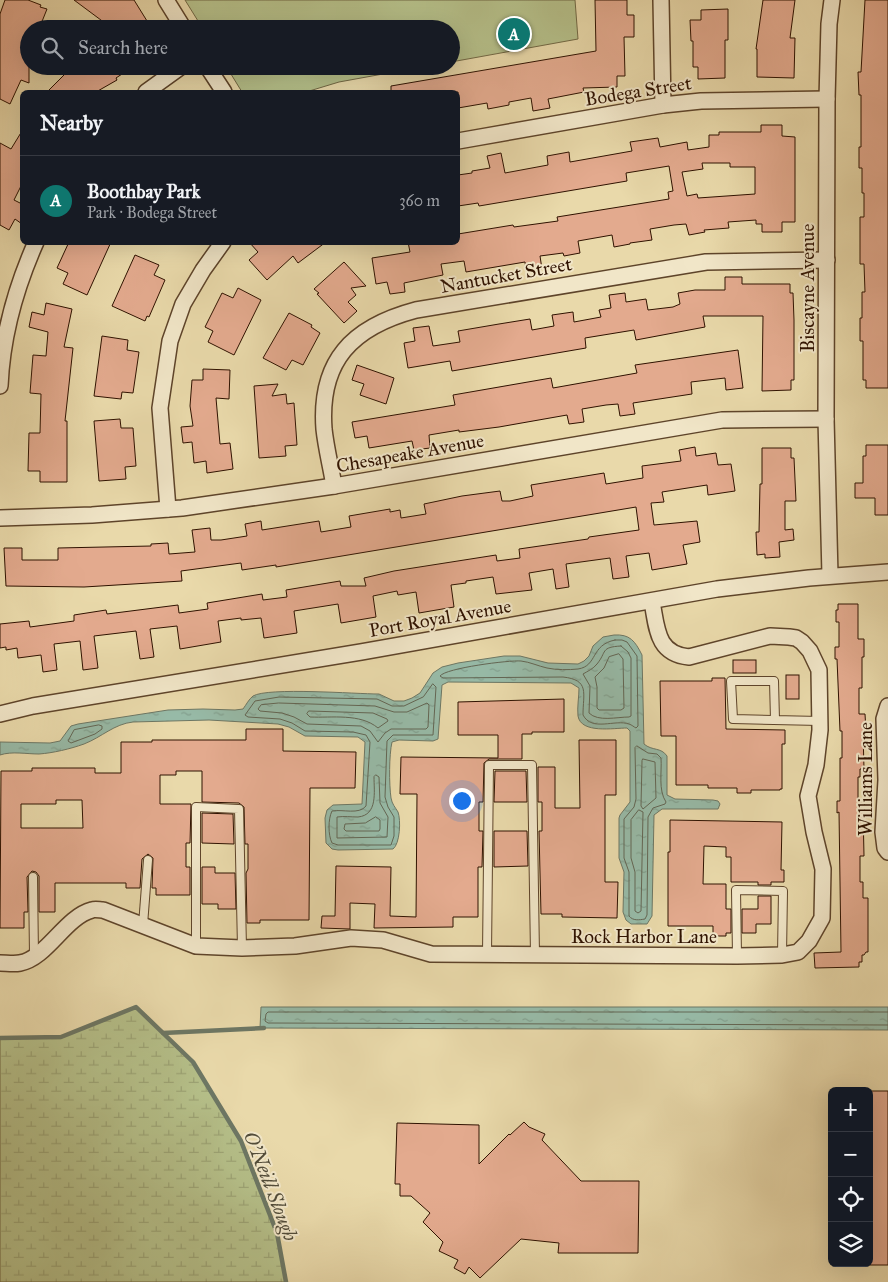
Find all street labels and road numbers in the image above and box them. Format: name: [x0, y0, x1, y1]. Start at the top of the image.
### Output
street label: Bodega Street: [583, 71, 694, 112]
street label: Biscayne Avenue: [796, 224, 819, 352]
street label: Nantucket Street: [438, 252, 574, 298]
street label: Chesapeake Avenue: [334, 429, 486, 477]
street label: Port Royal Avenue: [367, 594, 513, 642]
street label: Williams Lane: [854, 722, 877, 836]
street label: Rock Harbor Lane: [571, 925, 717, 948]

